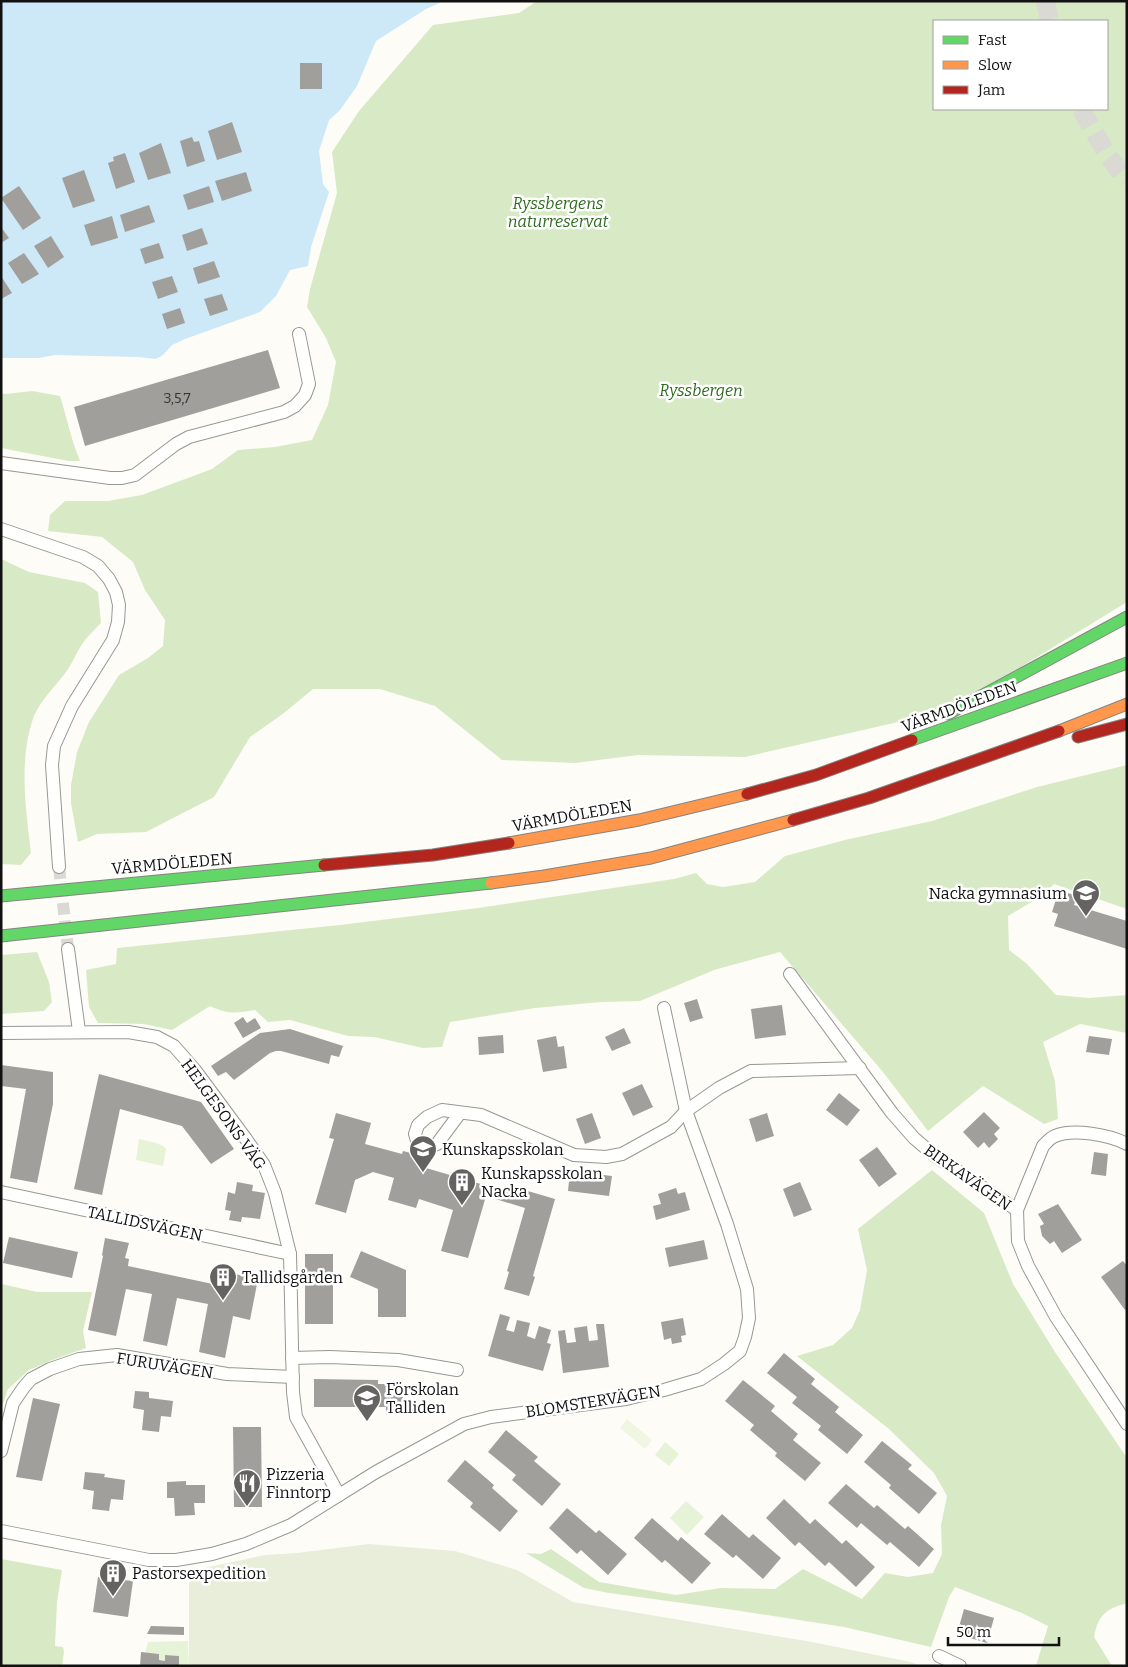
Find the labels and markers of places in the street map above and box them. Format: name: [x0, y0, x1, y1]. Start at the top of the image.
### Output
school or university icon: Nacka gymnasium: [1071, 878, 1101, 917]
place label: Nacka gymnasium: [928, 884, 1067, 903]
school or university icon: Kunskapsskolan: [408, 1134, 438, 1173]
place label: Kunskapsskolan: [442, 1140, 564, 1159]
place label: Kunskapsskolan Nacka: [481, 1164, 603, 1201]
building icon: Kunskapsskolan Nacka: [447, 1167, 477, 1206]
building icon: Tallidsgården: [208, 1262, 238, 1301]
place label: Tallidsgården: [242, 1268, 343, 1287]
place label: Förskolan Talliden: [386, 1380, 459, 1417]
school or university icon: Förskolan Talliden: [352, 1383, 382, 1422]
place label: Pizzeria Finntorp: [266, 1465, 331, 1502]
restaurant icon: Pizzeria Finntorp: [232, 1468, 262, 1507]
building icon: Pastorsexpedition: [98, 1558, 128, 1597]
place label: Pastorsexpedition: [132, 1564, 266, 1583]

